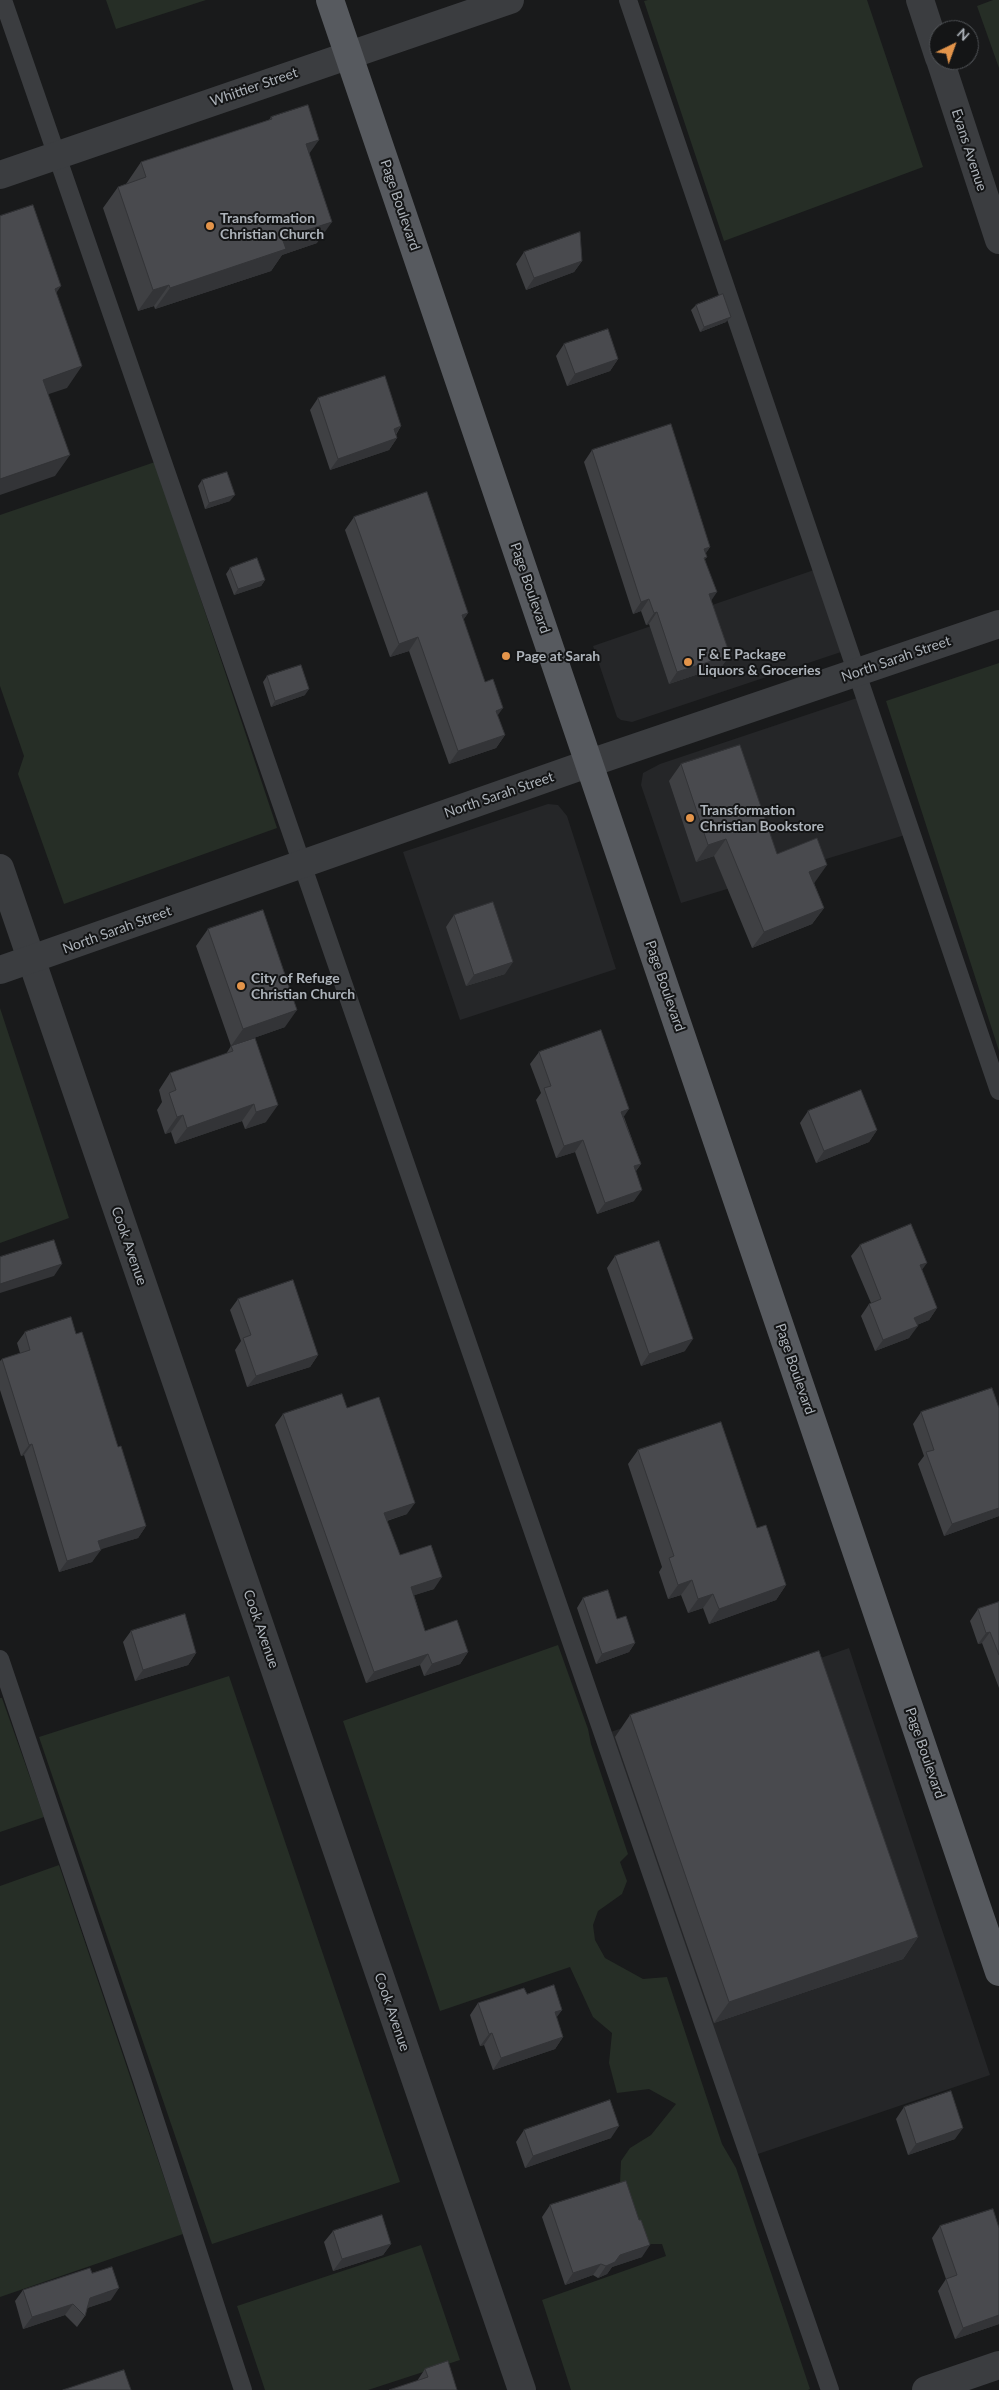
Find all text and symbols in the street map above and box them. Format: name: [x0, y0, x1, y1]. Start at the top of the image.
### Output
north arrow: [929, 20, 979, 70]
text: N: [954, 24, 973, 44]
street label: Whittier Street: [208, 64, 300, 110]
street label: Evans Avenue: [948, 107, 990, 193]
street label: Page Boulevard: [377, 157, 423, 253]
place label: Transformation Christian Church: [220, 210, 324, 242]
marker: Transformation Christian Church: [204, 220, 216, 232]
street label: Page Boulevard: [507, 540, 553, 636]
street label: North Sarah Street: [839, 632, 953, 686]
place label: F & E Package Liquors & Groceries: [698, 646, 821, 679]
place label: Page at Sarah: [516, 648, 600, 664]
marker: Page at Sarah: [500, 650, 512, 662]
marker: F & E Package Liquors & Groceries: [682, 656, 694, 668]
street label: North Sarah Street: [442, 768, 556, 822]
place label: Transformation Christian Bookstore: [700, 802, 824, 834]
marker: Transformation Christian Bookstore: [684, 812, 696, 824]
street label: North Sarah Street: [60, 903, 174, 957]
street label: Page Boulevard: [642, 938, 688, 1034]
place label: City of Refuge Christian Church: [251, 970, 355, 1002]
marker: City of Refuge Christian Church: [235, 980, 247, 992]
street label: Cook Avenue: [108, 1204, 150, 1288]
street label: Page Boulevard: [772, 1321, 818, 1417]
street label: Cook Avenue: [240, 1587, 282, 1671]
street label: Page Boulevard: [902, 1705, 948, 1801]
street label: Cook Avenue: [371, 1970, 413, 2054]

